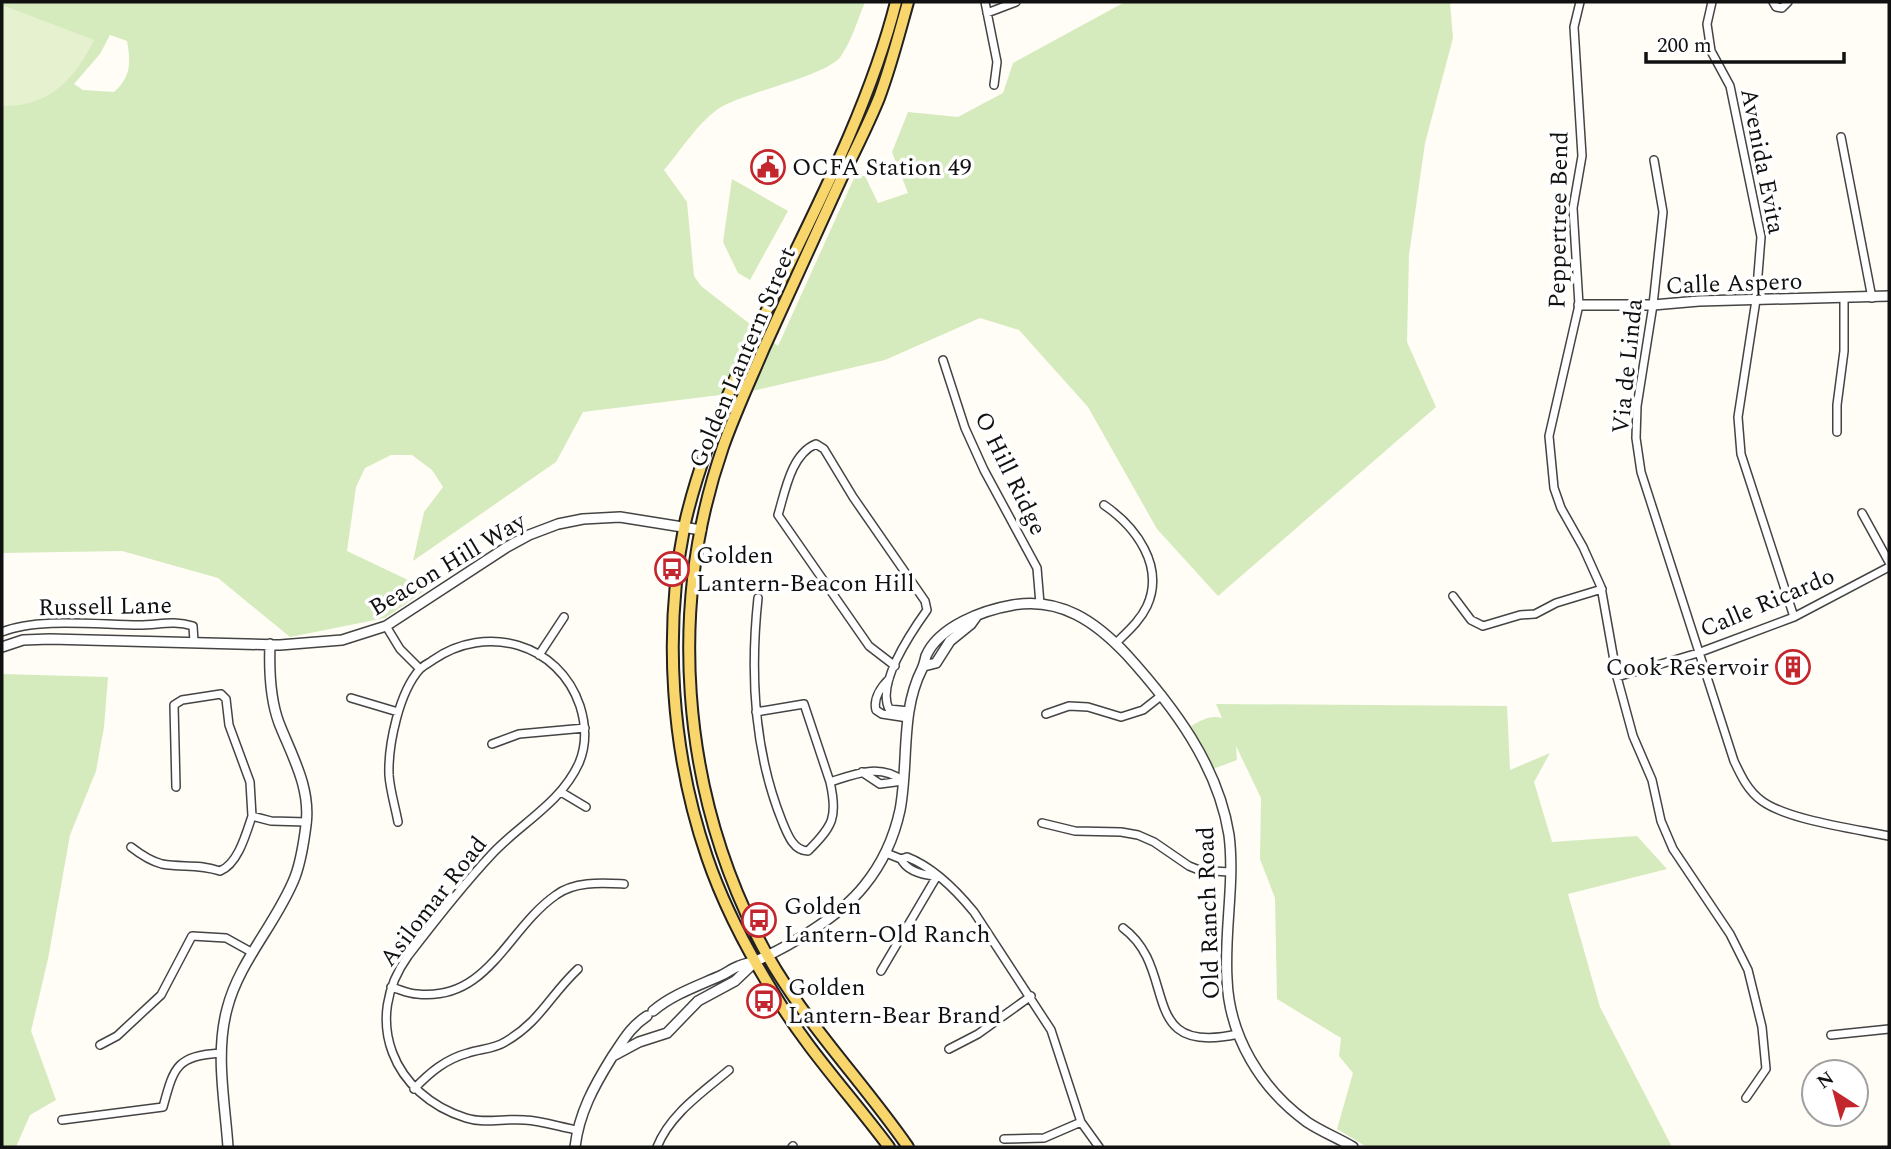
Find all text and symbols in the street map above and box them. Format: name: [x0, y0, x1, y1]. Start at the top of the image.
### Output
scale bar: [1646, 21, 1844, 65]
text: 200 m: [1657, 30, 1712, 62]
street label: Avenida Evita: [1730, 85, 1794, 237]
street label: Peppertree Bend: [1539, 131, 1579, 309]
public building icon: OCFA Station 49: [749, 148, 787, 186]
place label: OCFA Station 49: [792, 150, 972, 186]
street label: Golden Lantern Street: [680, 241, 806, 473]
street label: Calle Aspero: [1665, 264, 1803, 304]
street label: Via de Linda: [1603, 296, 1653, 436]
street label: O Hill Ridge: [965, 405, 1056, 541]
street label: Beacon Hill Way: [362, 503, 534, 626]
place label: Golden Lantern-Beacon Hill: [696, 538, 914, 602]
bus stop icon: Golden Lantern-Beacon Hill: [653, 550, 691, 588]
street label: Calle Ricardo: [1694, 558, 1840, 647]
street label: Russell Lane: [38, 588, 172, 626]
building icon: Cook Reservoir: [1774, 648, 1812, 686]
place label: Cook Reservoir: [1606, 650, 1769, 686]
street label: Old Ranch Road: [1188, 826, 1230, 1000]
street label: Asilomar Road: [371, 828, 496, 975]
place label: Golden Lantern-Old Ranch: [784, 889, 991, 953]
bus stop icon: Golden Lantern-Old Ranch: [740, 901, 778, 939]
place label: Golden Lantern-Bear Brand: [788, 970, 1001, 1034]
bus stop icon: Golden Lantern-Bear Brand: [745, 982, 783, 1020]
north arrow: [1800, 1058, 1870, 1128]
text: N: [1811, 1064, 1841, 1097]

